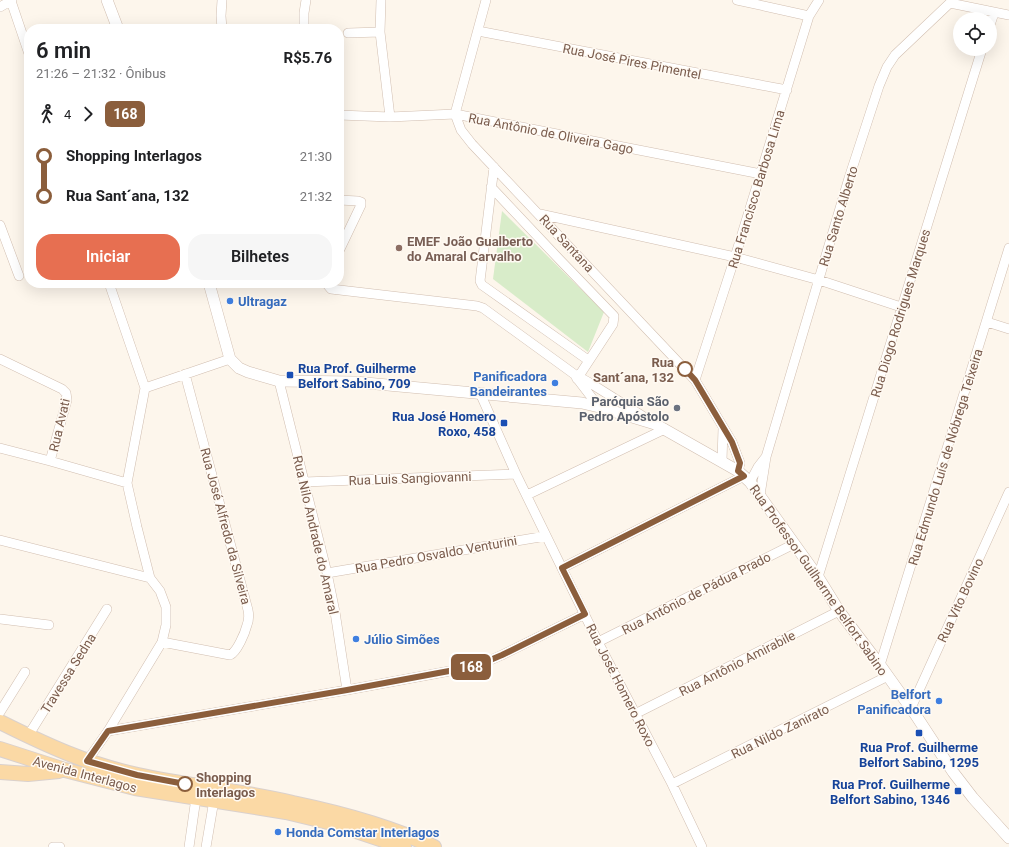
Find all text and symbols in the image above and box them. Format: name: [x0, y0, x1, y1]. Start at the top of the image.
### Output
map controls: [953, 12, 997, 56]
button: locate: [953, 12, 997, 56]
text: 6 min: [36, 38, 91, 63]
street label: Rua José Pires Pimentel: [562, 41, 702, 82]
text: R$5.76: [284, 49, 332, 67]
text: 21:26 – 21:32 · Ônibus: [36, 66, 166, 81]
icon: walk: [36, 103, 58, 125]
icon: forward: [77, 103, 99, 125]
text: 168: [113, 106, 137, 122]
text: 4: [64, 107, 71, 122]
street label: Rua Francisco Barbosa Lima: [725, 108, 788, 270]
street label: Rua Antônio de Oliveira Gago: [467, 110, 635, 157]
text: Shopping Interlagos: [66, 147, 202, 165]
text: 21:30: [300, 149, 332, 164]
street label: Rua Santo Alberto: [816, 164, 861, 268]
text: Rua Sant´ana, 132: [66, 187, 189, 205]
text: 21:32: [300, 189, 332, 204]
street label: Rua Santana: [536, 212, 597, 275]
street label: Rua Diogo Rodrigues Marques: [868, 227, 933, 399]
button: Iniciar: [36, 234, 180, 280]
button: Bilhetes: [188, 234, 332, 280]
place label: EMEF João Gualberto do Amaral Carvalho: [407, 234, 533, 264]
marker: EMEF João Gualberto do Amaral Carvalho: [394, 243, 404, 253]
place label: Ultragaz: [238, 294, 287, 309]
marker: Ultragaz: [225, 296, 235, 306]
street label: Rua Edmundo Luís de Nóbrega Teixeira: [905, 347, 986, 567]
place label: Rua Sant´ana, 132: [593, 355, 674, 385]
place label: Rua Prof. Guilherme Belfort Sabino, 709: [298, 361, 416, 391]
marker: Rua Sant´ana, 132: [677, 361, 693, 377]
place label: Panificadora Bandeirantes: [470, 369, 547, 399]
marker: Rua Prof. Guilherme Belfort Sabino, 709: [285, 370, 295, 380]
marker: Panificadora Bandeirantes: [550, 378, 560, 388]
place label: Paróquia São Pedro Apóstolo: [579, 394, 669, 424]
street label: Rua Avati: [46, 397, 73, 453]
marker: Paróquia São Pedro Apóstolo: [672, 403, 682, 413]
place label: Rua José Homero Roxo, 458: [392, 409, 496, 439]
marker: Rua José Homero Roxo, 458: [499, 418, 509, 428]
street label: Rua José Alfredo da Silveira: [197, 446, 254, 606]
street label: Rua Nilo Andrade do Amaral: [290, 454, 341, 616]
street label: Rua Luis Sangiovanni: [348, 469, 472, 488]
street label: Rua Professor Guilherme Belfort Sabino: [747, 482, 891, 679]
street label: Rua Pedro Osvaldo Venturini: [354, 533, 518, 576]
street label: Rua Antônio de Pádua Prado: [619, 549, 773, 638]
street label: Rua Vito Bovino: [934, 556, 987, 645]
street label: Rua José Homero Roxo: [583, 621, 658, 749]
street label: Rua Antônio Amirabile: [677, 628, 798, 699]
street label: Travessa Sedna: [38, 631, 99, 716]
place label: Júlio Simões: [364, 632, 440, 647]
marker: Júlio Simões: [351, 634, 361, 644]
line badge: 168: [448, 654, 494, 680]
text: 168: [459, 659, 483, 675]
place label: Belfort Panificadora: [857, 687, 932, 717]
marker: Belfort Panificadora: [934, 696, 944, 706]
street label: Rua Nildo Zanirato: [729, 701, 832, 762]
marker: Rua Prof. Guilherme Belfort Sabino, 1295: [914, 728, 924, 738]
place label: Rua Prof. Guilherme Belfort Sabino, 1295: [859, 740, 979, 770]
street label: Avenida Interlagos: [31, 753, 139, 796]
place label: Shopping Interlagos: [196, 770, 255, 800]
marker: Shopping Interlagos: [177, 776, 193, 792]
place label: Rua Prof. Guilherme Belfort Sabino, 1346: [830, 777, 951, 807]
marker: Rua Prof. Guilherme Belfort Sabino, 1346: [953, 786, 963, 796]
place label: Honda Comstar Interlagos: [286, 825, 440, 840]
marker: Honda Comstar Interlagos: [273, 827, 283, 837]

